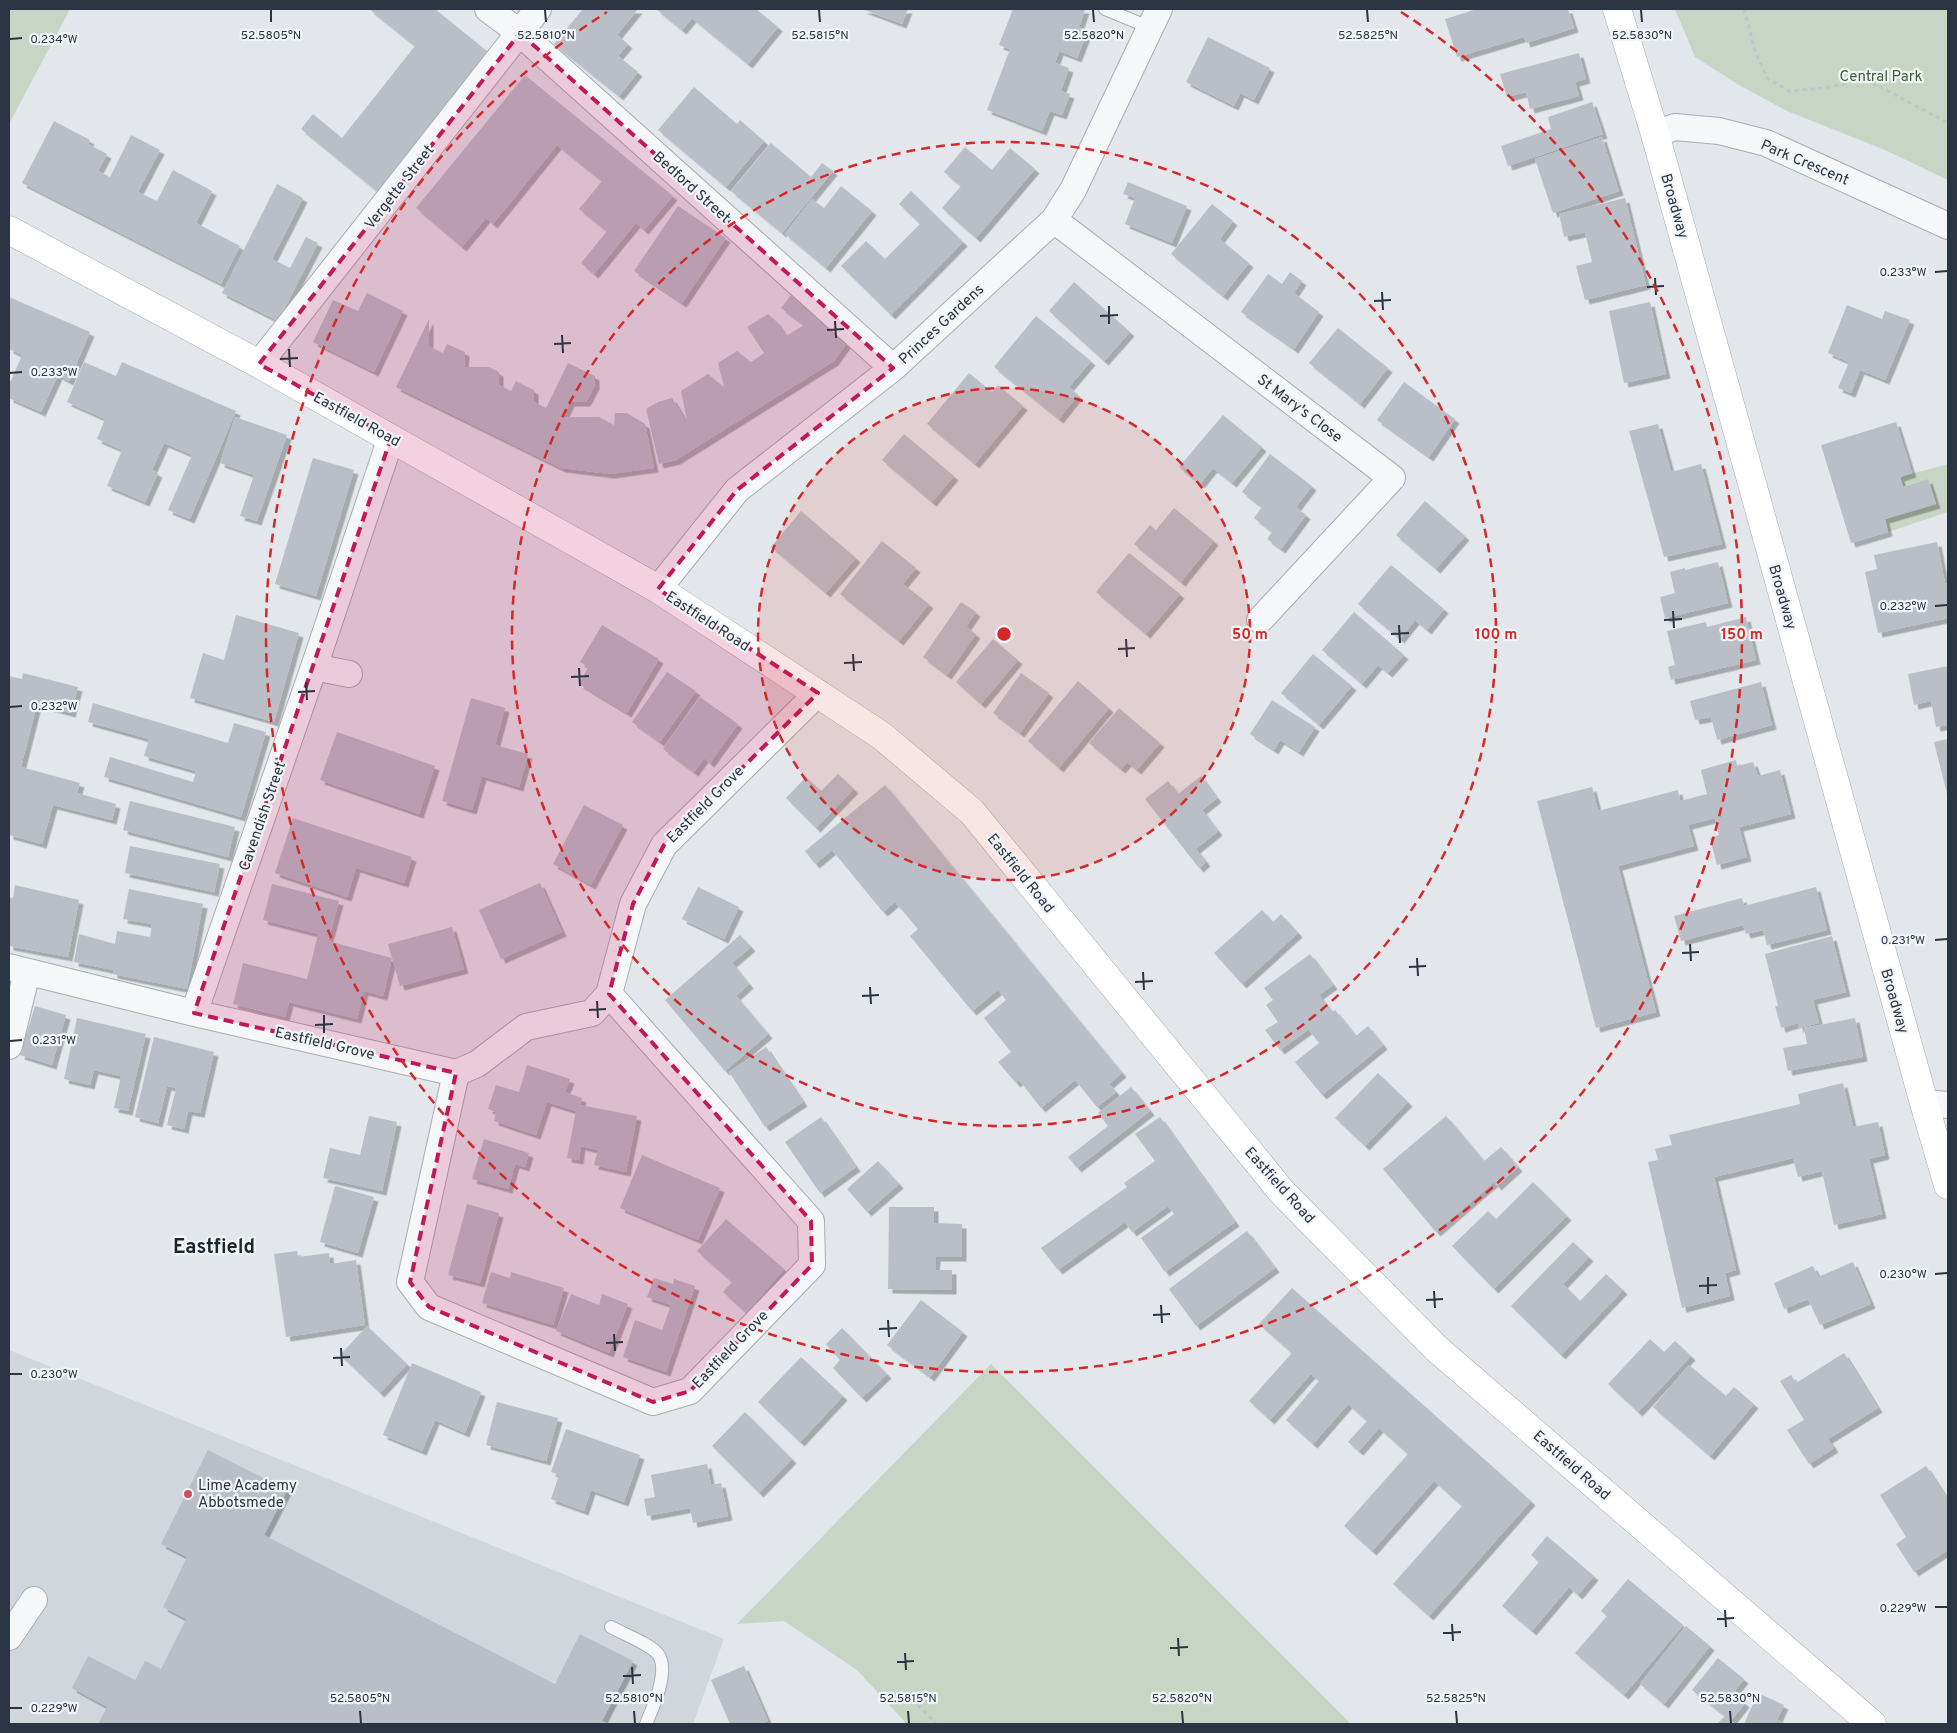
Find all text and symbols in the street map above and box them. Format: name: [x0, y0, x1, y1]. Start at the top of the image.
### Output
text: 52.5805°N: [241, 28, 301, 44]
text: 52.5810°N: [517, 28, 575, 44]
text: 52.5815°N: [791, 28, 849, 44]
text: 52.5820°N: [1064, 28, 1124, 44]
text: 52.5825°N: [1338, 28, 1398, 44]
text: 52.5830°N: [1612, 28, 1672, 44]
text: 0.234°W: [30, 32, 78, 48]
park label: Central Park: [1839, 68, 1923, 87]
street label: Park Crescent: [1757, 136, 1851, 191]
street label: Vergette Street: [361, 142, 439, 234]
street label: Bedford Street: [648, 148, 734, 228]
street label: Broadway: [1655, 172, 1692, 241]
text: 0.233°W: [1879, 265, 1927, 281]
street label: Princes Gardens: [895, 281, 989, 369]
text: 0.233°W: [30, 365, 78, 381]
street label: St Mary's Close: [1253, 371, 1346, 448]
street label: Eastfield Road: [309, 389, 403, 452]
street label: Broadway: [1763, 563, 1800, 632]
street label: Eastfield Road: [661, 588, 753, 657]
text: 0.232°W: [1879, 599, 1927, 615]
centre of rings: [995, 625, 1013, 643]
text: 50 m: [1232, 626, 1268, 645]
text: 100 m: [1475, 626, 1517, 645]
text: 150 m: [1721, 626, 1763, 645]
text: 0.232°W: [30, 699, 78, 715]
street label: Cavendish Street: [236, 759, 291, 874]
street label: Eastfield Grove: [663, 762, 749, 848]
street label: Eastfield Road: [982, 830, 1058, 918]
text: 0.231°W: [1881, 933, 1925, 949]
street label: Broadway: [1875, 967, 1912, 1036]
street label: Eastfield Grove: [273, 1024, 376, 1065]
text: 0.231°W: [32, 1033, 76, 1049]
street label: Eastfield Road: [1239, 1144, 1318, 1228]
district label: Eastfield: [173, 1235, 255, 1261]
text: 0.230°W: [1879, 1267, 1927, 1283]
street label: Eastfield Grove: [689, 1307, 773, 1393]
text: 0.230°W: [30, 1367, 78, 1383]
street label: Eastfield Road: [1528, 1427, 1614, 1505]
place label: Lime Academy Abbotsmede: [198, 1477, 297, 1513]
marker: Lime Academy Abbotsmede: [182, 1488, 194, 1500]
text: 0.229°W: [1879, 1601, 1927, 1617]
text: 52.5805°N: [330, 1691, 390, 1707]
text: 52.5810°N: [605, 1691, 663, 1707]
text: 52.5815°N: [879, 1691, 937, 1707]
text: 52.5820°N: [1152, 1691, 1212, 1707]
text: 52.5825°N: [1426, 1691, 1486, 1707]
text: 52.5830°N: [1700, 1691, 1760, 1707]
text: 0.229°W: [30, 1701, 78, 1717]

